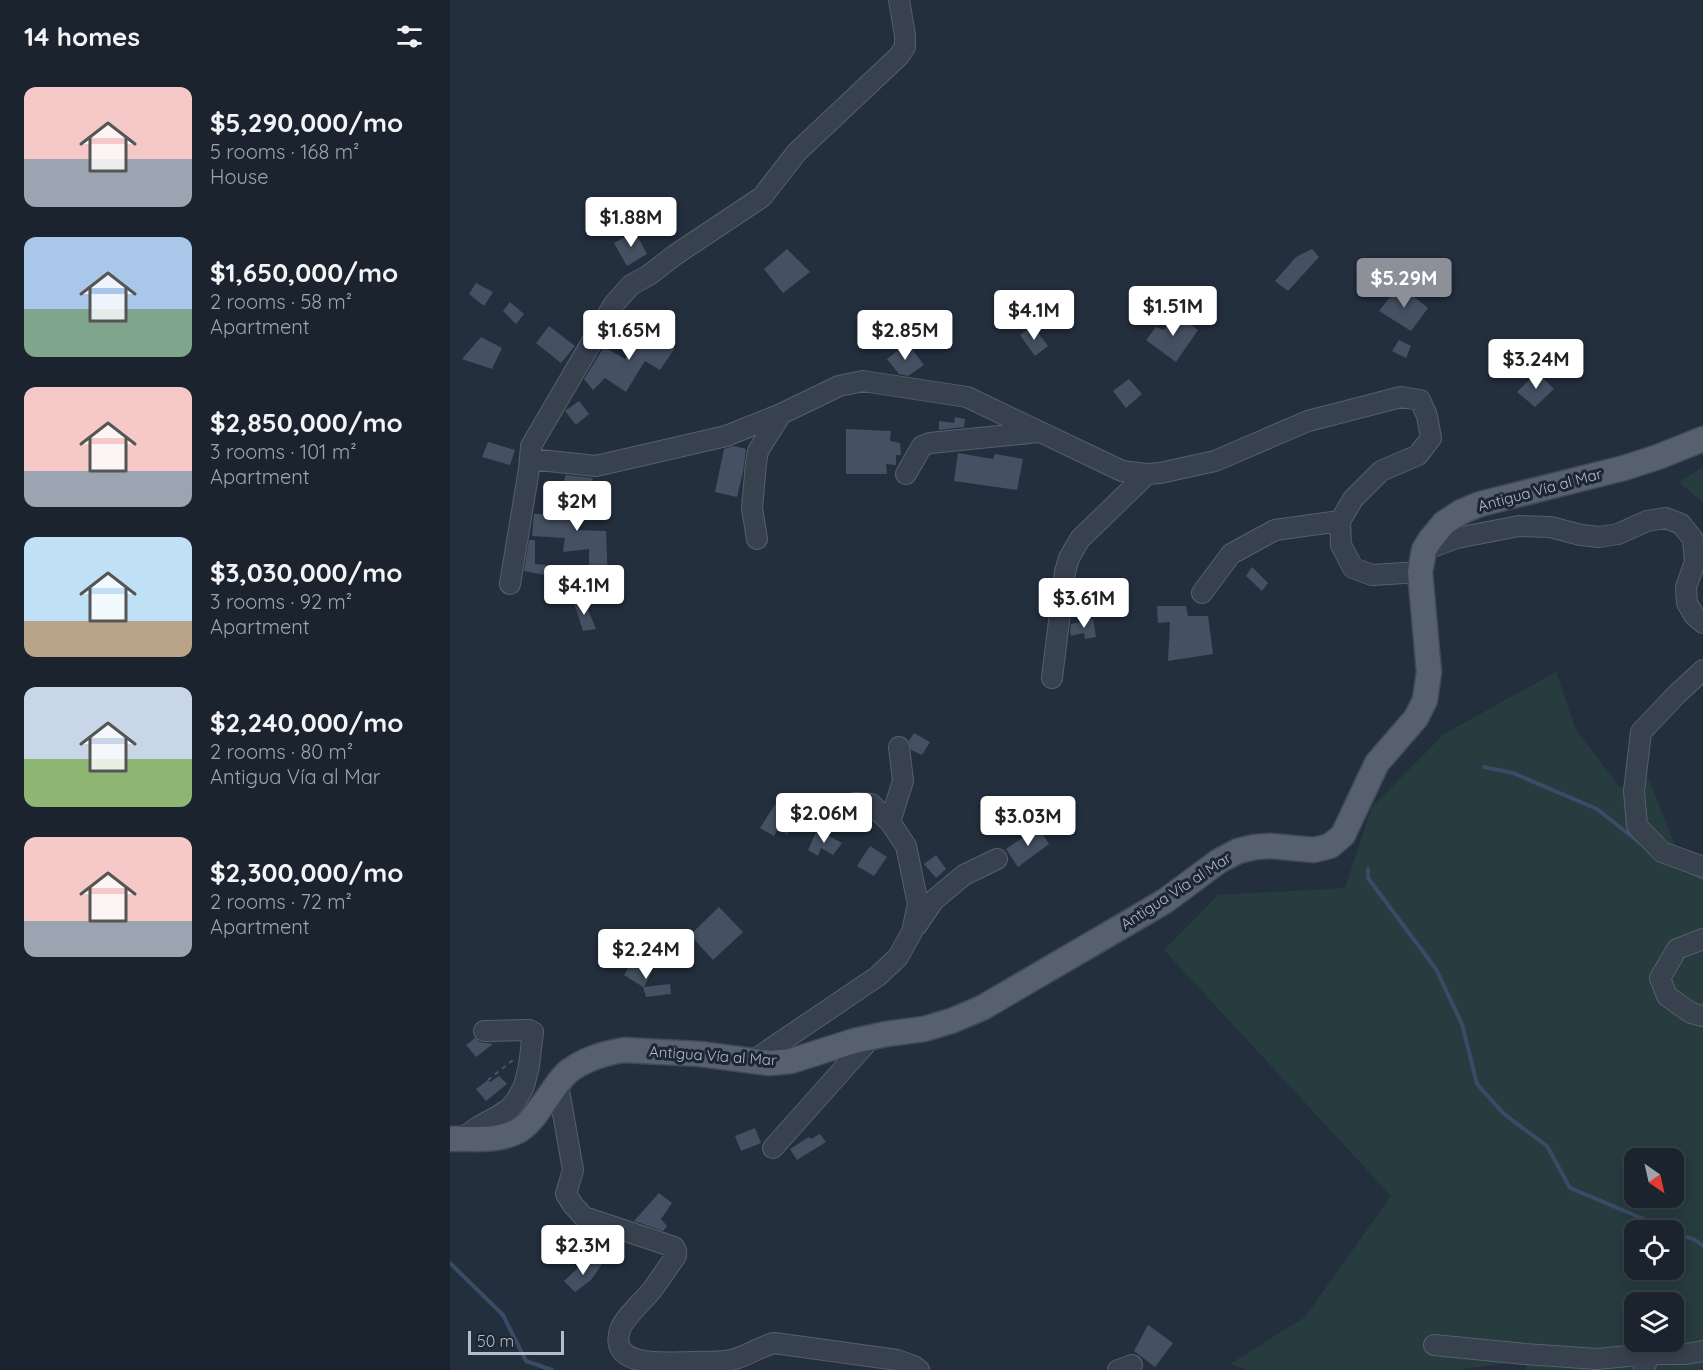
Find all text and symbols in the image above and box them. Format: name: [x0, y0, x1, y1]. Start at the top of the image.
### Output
text: 14 homes: [24, 20, 140, 53]
icon: filters: [393, 20, 426, 53]
text: $5,290,000/mo: [210, 106, 403, 139]
icon: home: [72, 111, 144, 183]
text: 5 rooms · 168 m²: [210, 139, 359, 164]
text: House: [210, 164, 269, 189]
pin: $1.88M: [582, 197, 680, 248]
text: $1.88M: [600, 204, 663, 229]
text: $1,650,000/mo: [210, 256, 398, 289]
pin: $5.29M: [1355, 258, 1453, 309]
icon: home: [72, 261, 144, 333]
text: $5.29M: [1371, 265, 1437, 290]
pin: $1.51M: [1124, 286, 1222, 337]
text: 2 rooms · 58 m²: [210, 289, 352, 314]
pin: $4.1M: [992, 290, 1076, 341]
text: $1.51M: [1143, 293, 1203, 318]
text: $4.1M: [1008, 297, 1060, 322]
pin: $1.65M: [580, 310, 678, 361]
pin: $2.85M: [856, 310, 954, 361]
text: Apartment: [210, 314, 310, 339]
text: $1.65M: [597, 317, 661, 342]
text: $2.85M: [871, 317, 939, 342]
pin: $3.24M: [1487, 339, 1585, 390]
text: $3.24M: [1502, 346, 1570, 371]
text: $2,850,000/mo: [210, 406, 403, 439]
icon: home: [72, 411, 144, 483]
text: 3 rooms · 101 m²: [210, 439, 357, 464]
text: Apartment: [210, 464, 310, 489]
street label: Antigua Vía al Mar: [1476, 464, 1604, 515]
pin: $2M: [548, 481, 606, 532]
text: $2M: [557, 488, 597, 513]
text: $3,030,000/mo: [210, 556, 403, 589]
icon: home: [72, 561, 144, 633]
pin: $4.1M: [542, 565, 626, 616]
text: $4.1M: [558, 572, 610, 597]
pin: $3.61M: [1035, 578, 1133, 629]
text: $3.61M: [1053, 585, 1115, 610]
text: 3 rooms · 92 m²: [210, 589, 352, 614]
text: Apartment: [210, 614, 310, 639]
text: $2,240,000/mo: [210, 706, 404, 739]
icon: home: [72, 711, 144, 783]
text: 2 rooms · 80 m²: [210, 739, 353, 764]
text: Antigua Vía al Mar: [210, 764, 381, 789]
pin: $2.06M: [775, 793, 873, 844]
pin: $3.03M: [979, 796, 1077, 847]
text: $2.06M: [790, 800, 858, 825]
text: $3.03M: [994, 803, 1062, 828]
street label: Antigua Vía al Mar: [1117, 848, 1235, 933]
text: $2,300,000/mo: [210, 856, 403, 889]
icon: home: [72, 861, 144, 933]
text: 2 rooms · 72 m²: [210, 889, 352, 914]
text: Apartment: [210, 914, 310, 939]
pin: $2.24M: [597, 929, 695, 980]
text: $2.24M: [612, 936, 680, 961]
street label: Antigua Vía al Mar: [649, 1042, 778, 1069]
north arrow: [1624, 1148, 1684, 1208]
map controls: [1624, 1148, 1684, 1352]
button: locate: [1624, 1220, 1684, 1280]
pin: $2.3M: [541, 1225, 625, 1276]
text: $2.3M: [555, 1232, 611, 1257]
button: layers: [1624, 1292, 1684, 1352]
scale bar: [468, 1328, 564, 1356]
text: 50 m: [477, 1331, 514, 1351]

